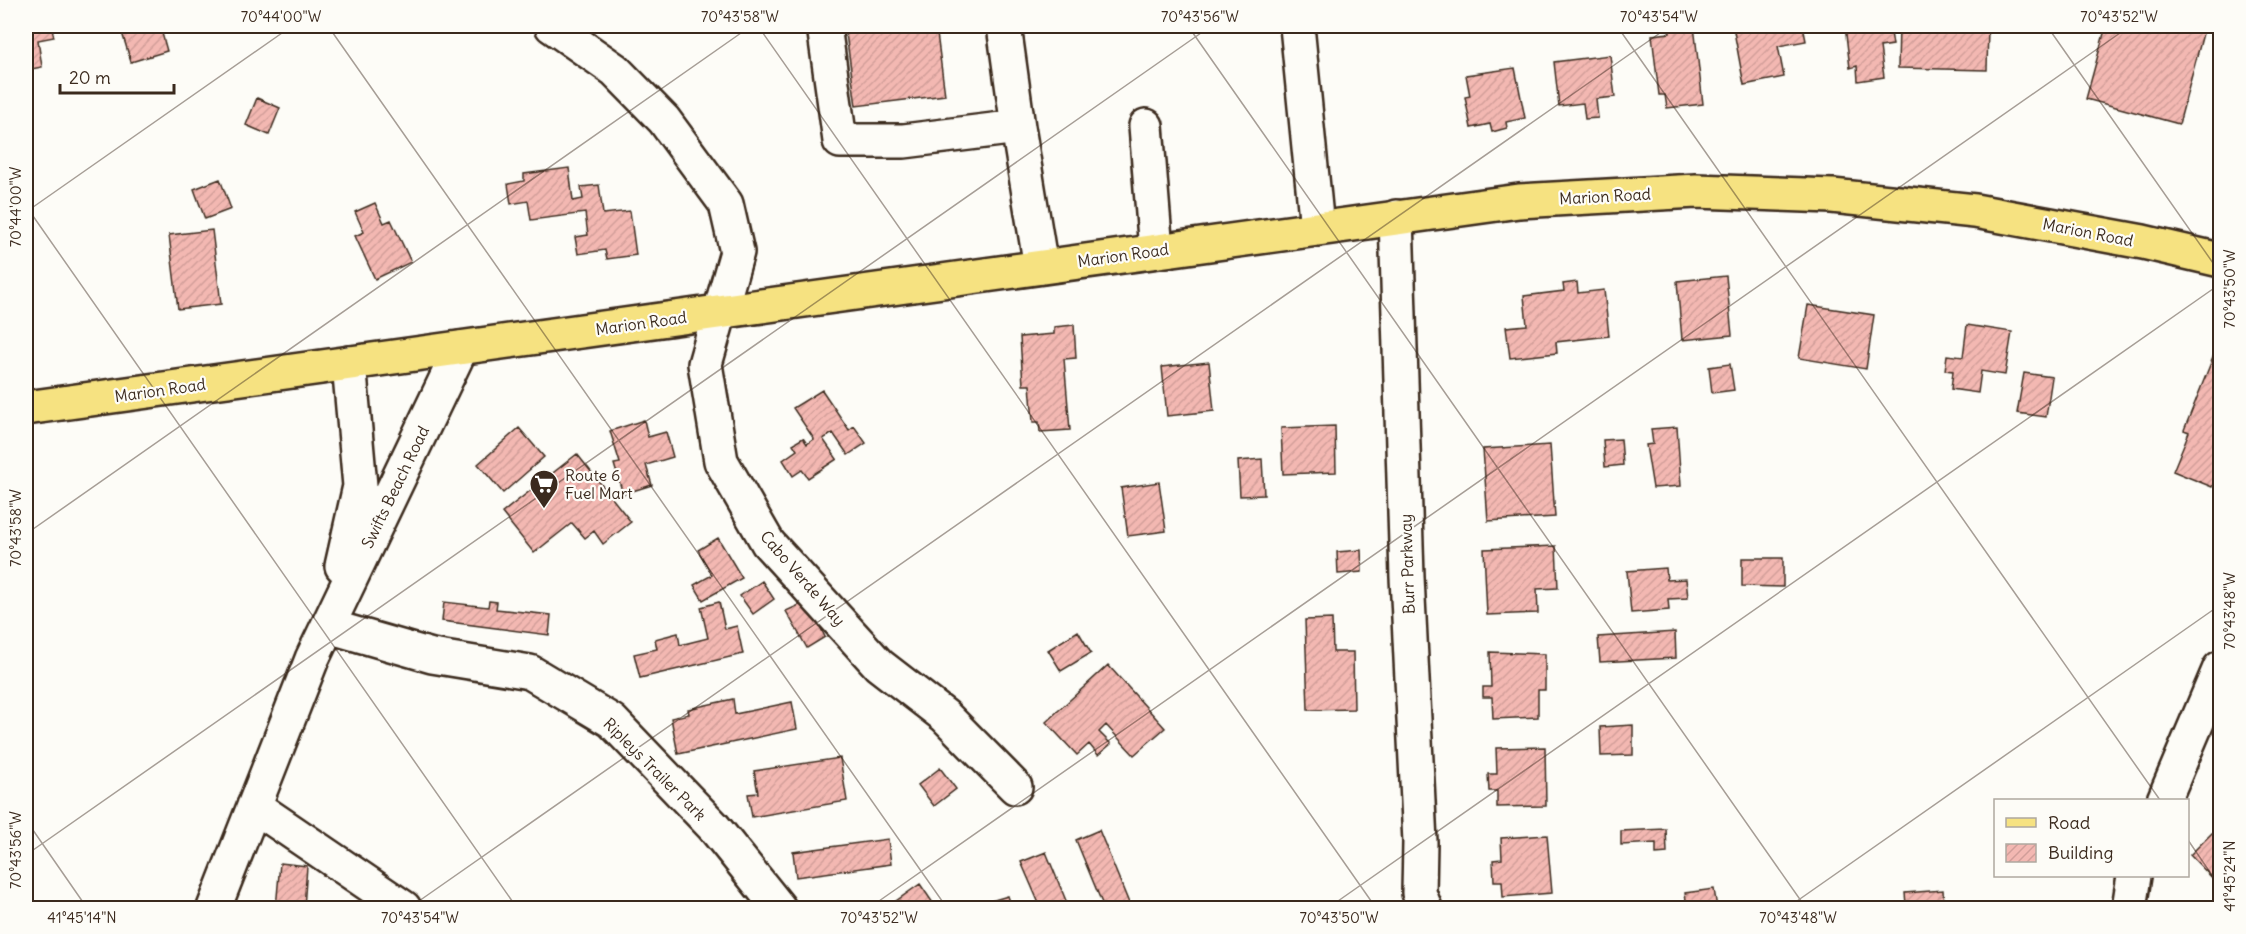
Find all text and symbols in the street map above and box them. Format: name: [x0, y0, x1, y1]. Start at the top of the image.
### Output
text: 70°44'00"W: [241, 7, 322, 26]
text: 70°43'58"W: [701, 7, 779, 26]
text: 70°43'56"W: [1161, 7, 1239, 26]
text: 70°43'54"W: [1620, 7, 1698, 26]
text: 70°43'52"W: [2080, 7, 2158, 26]
scale bar: [60, 57, 174, 95]
text: 20 m: [69, 66, 111, 89]
text: 70°44'00"W: [6, 166, 25, 247]
street label: Marion Road: [1559, 184, 1651, 208]
street label: Marion Road: [2041, 213, 2135, 251]
street label: Marion Road: [1076, 239, 1170, 271]
text: 70°43'50"W: [2220, 249, 2239, 329]
street label: Marion Road: [594, 307, 688, 339]
street label: Marion Road: [113, 374, 207, 406]
street label: Swifts Beach Road: [357, 423, 433, 551]
place label: Route 6 Fuel Mart: [565, 465, 633, 503]
supermarket icon: Route 6 Fuel Mart: [528, 468, 560, 510]
text: 70°43'58"W: [6, 489, 25, 567]
street label: Burr Parkway: [1395, 513, 1419, 615]
street label: Cabo Verde Way: [756, 526, 850, 630]
text: 70°43'48"W: [2220, 572, 2239, 650]
street label: Ripleys Trailer Park: [599, 713, 711, 825]
legend: [1994, 799, 2189, 877]
text: 70°43'56"W: [6, 811, 25, 889]
text: Road: [2048, 811, 2091, 834]
text: 41°45'24"N: [2220, 840, 2239, 912]
text: Building: [2048, 841, 2113, 864]
text: 41°45'14"N: [47, 908, 117, 927]
text: 70°43'54"W: [381, 908, 459, 927]
text: 70°43'52"W: [840, 908, 918, 927]
text: 70°43'50"W: [1299, 908, 1379, 927]
text: 70°43'48"W: [1759, 908, 1837, 927]

